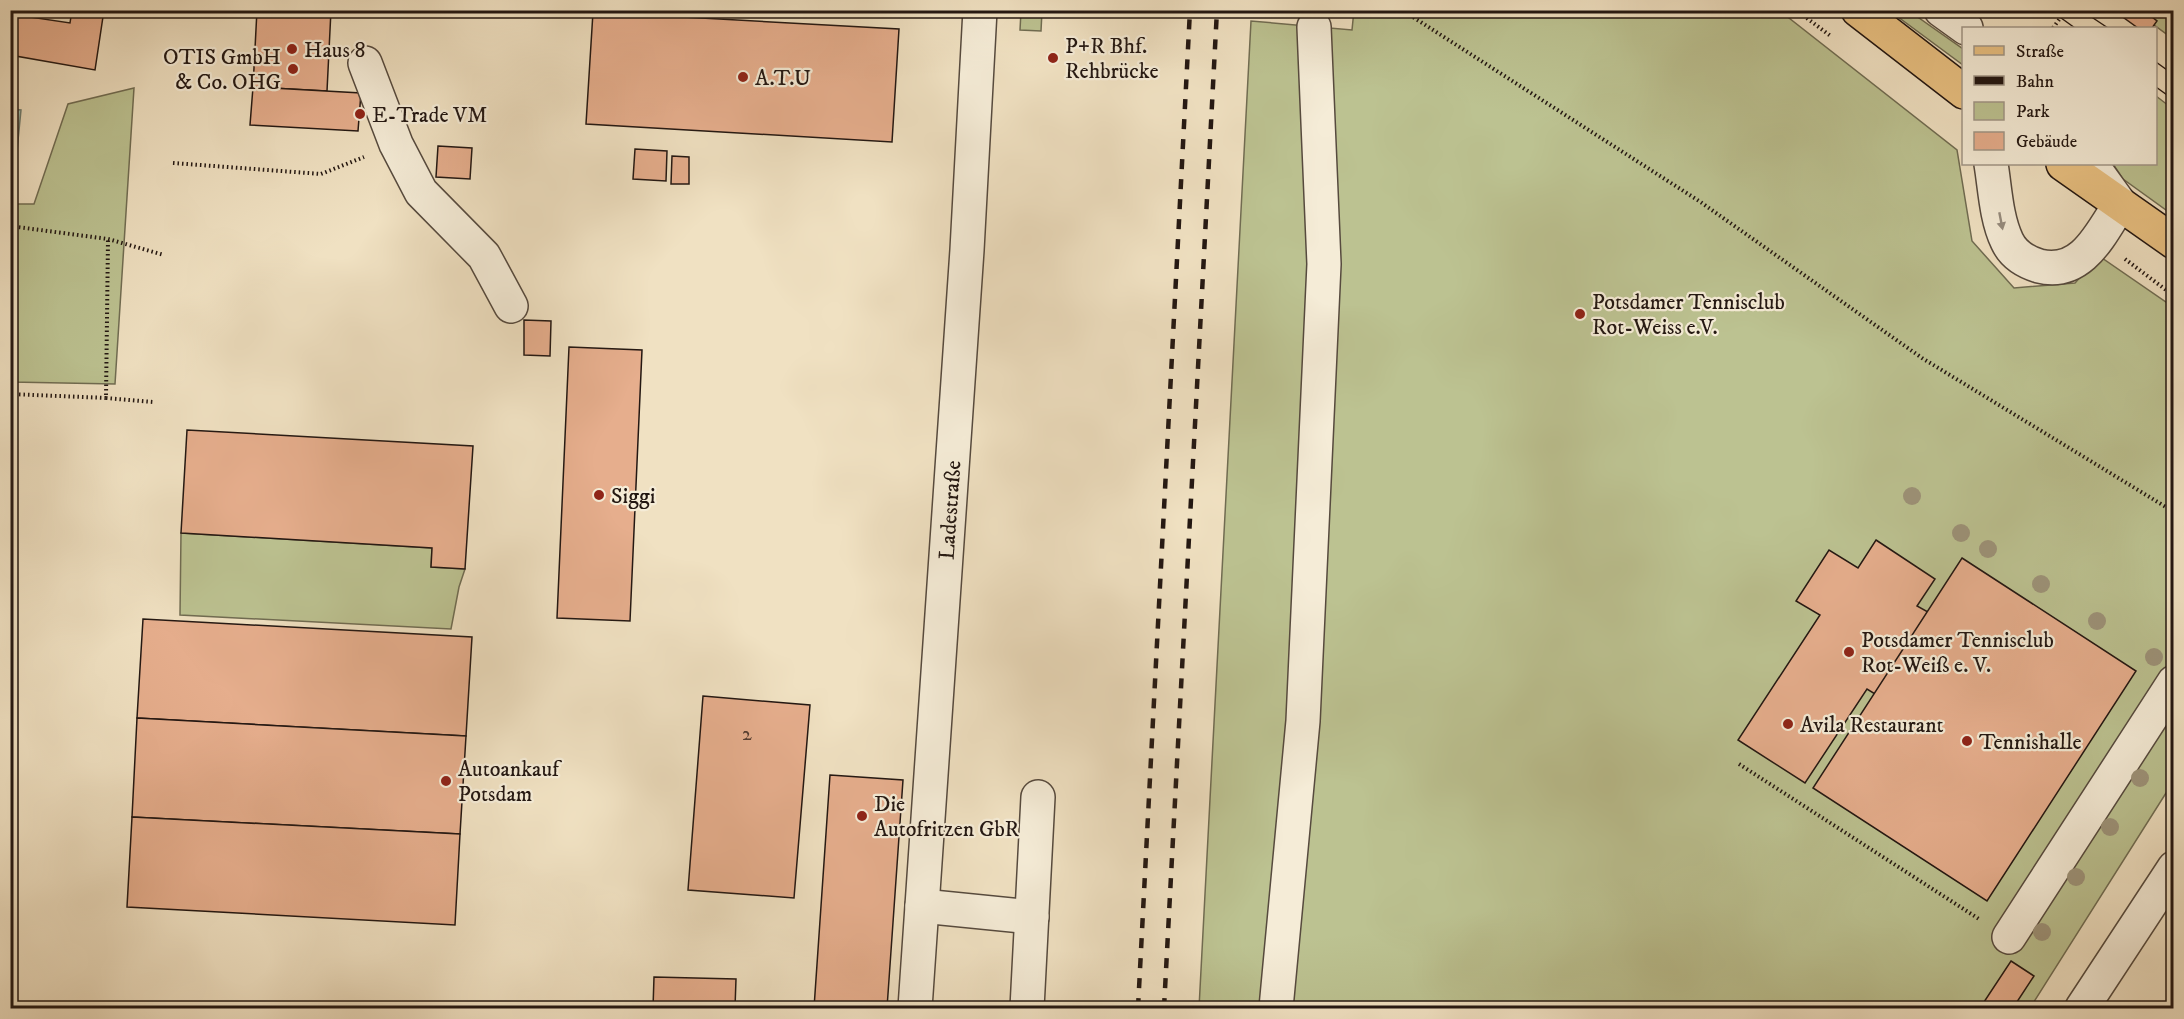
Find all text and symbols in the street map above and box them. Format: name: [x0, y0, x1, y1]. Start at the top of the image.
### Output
legend: [1962, 27, 2157, 165]
place label: P+R Bhf. Rehbrücke: [1065, 33, 1159, 85]
place label: Haus 8: [304, 37, 366, 64]
text: Straße: [2016, 41, 2064, 63]
marker: Haus 8: [285, 42, 299, 56]
place label: OTIS GmbH & Co. OHG: [163, 44, 281, 96]
marker: P+R Bhf. Rehbrücke: [1046, 51, 1060, 65]
marker: OTIS GmbH & Co. OHG: [286, 62, 300, 76]
place label: A.T.U: [755, 65, 811, 92]
marker: A.T.U: [736, 70, 750, 84]
text: Bahn: [2016, 71, 2054, 93]
text: Park: [2016, 101, 2050, 123]
place label: E-Trade VM: [372, 102, 487, 129]
marker: E-Trade VM: [353, 107, 367, 121]
text: Gebäude: [2016, 131, 2077, 153]
one-way arrow: [1997, 212, 2006, 231]
place label: Potsdamer Tennisclub Rot-Weiss e.V.: [1592, 289, 1785, 341]
marker: Potsdamer Tennisclub Rot-Weiss e.V.: [1573, 307, 1587, 321]
street label: Ladestraße: [934, 459, 967, 561]
place label: Siggi: [611, 483, 655, 510]
marker: Siggi: [592, 488, 606, 502]
place label: Potsdamer Tennisclub Rot-Weiß e. V.: [1861, 627, 2054, 679]
marker: Potsdamer Tennisclub Rot-Weiß e. V.: [1842, 645, 1856, 659]
place label: Avila Restaurant: [1800, 712, 1944, 739]
marker: Avila Restaurant: [1781, 717, 1795, 731]
house number: 2: [742, 722, 752, 747]
place label: Tennishalle: [1979, 729, 2082, 756]
marker: Tennishalle: [1960, 734, 1974, 748]
place label: Autoankauf Potsdam: [458, 756, 563, 808]
marker: Autoankauf Potsdam: [439, 774, 453, 788]
place label: Die Autofritzen GbR: [874, 791, 1019, 843]
marker: Die Autofritzen GbR: [855, 809, 869, 823]

